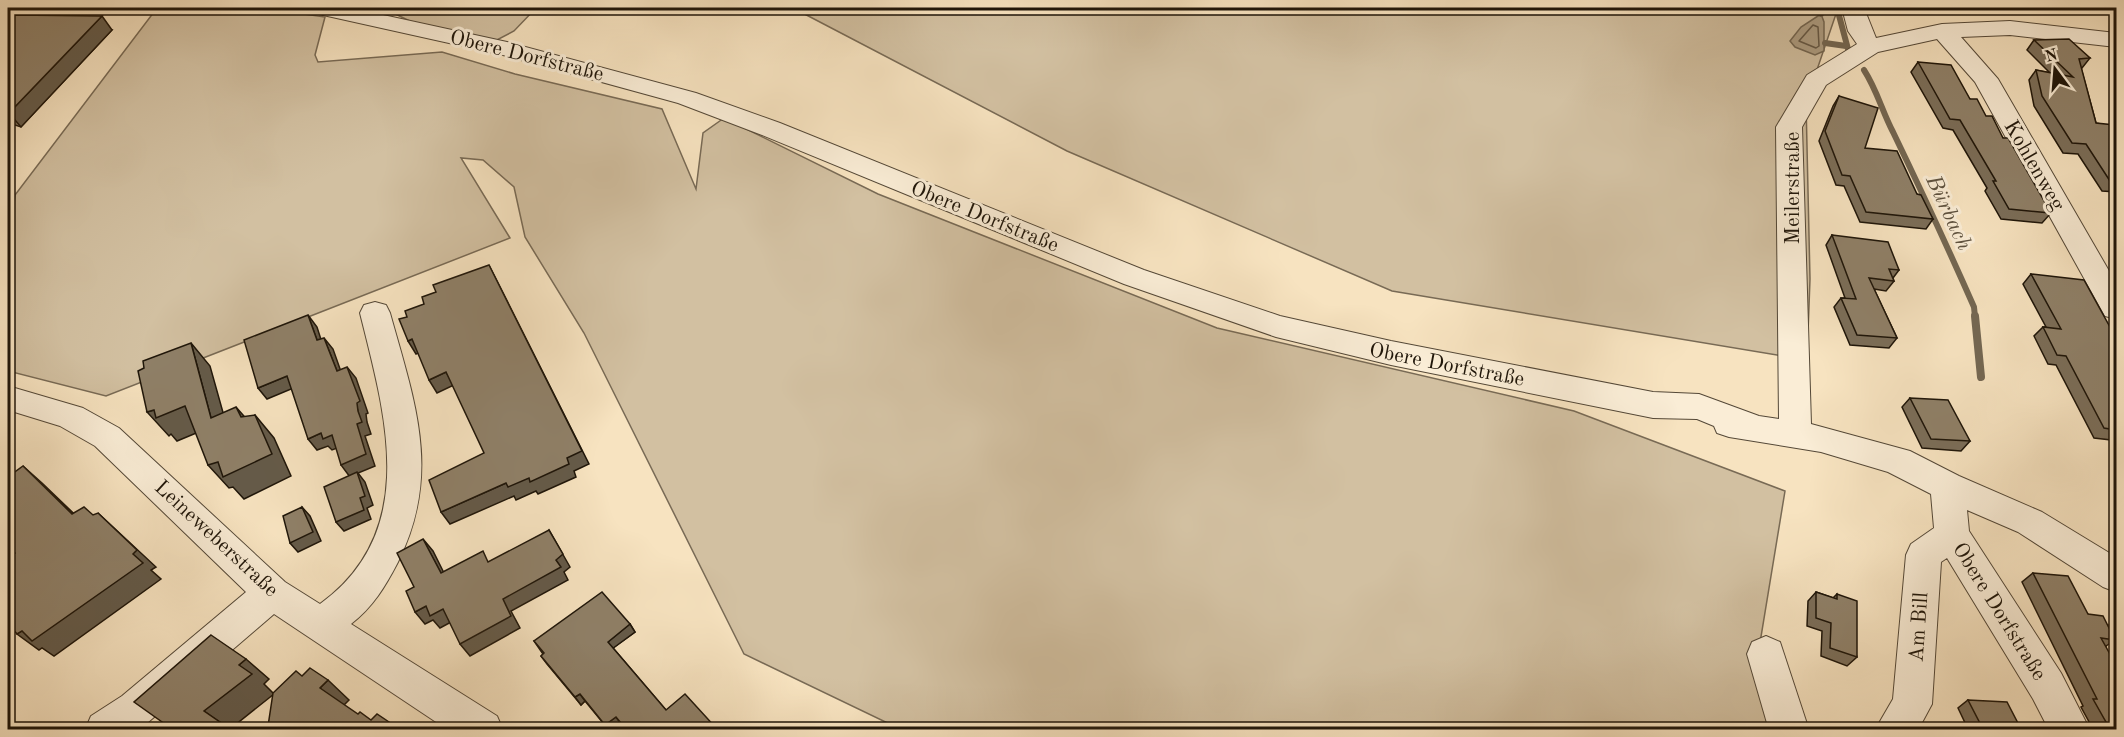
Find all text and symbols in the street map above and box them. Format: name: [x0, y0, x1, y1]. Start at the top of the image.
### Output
street label: Obere Dorfstraße: [448, 27, 606, 86]
north arrow: [2025, 39, 2085, 99]
text: N: [2043, 47, 2060, 66]
street label: Kohlenweg: [1999, 117, 2068, 215]
street label: Meilerstraße: [1783, 131, 1804, 245]
water label: Bürbach: [1921, 171, 1975, 254]
street label: Obere Dorfstraße: [907, 178, 1062, 257]
street label: Obere Dorfstraße: [1367, 340, 1526, 391]
street label: Leineweberstraße: [150, 477, 282, 602]
street label: Obere Dorfstraße: [1948, 539, 2049, 684]
street label: Am Bill: [1907, 591, 1932, 663]

